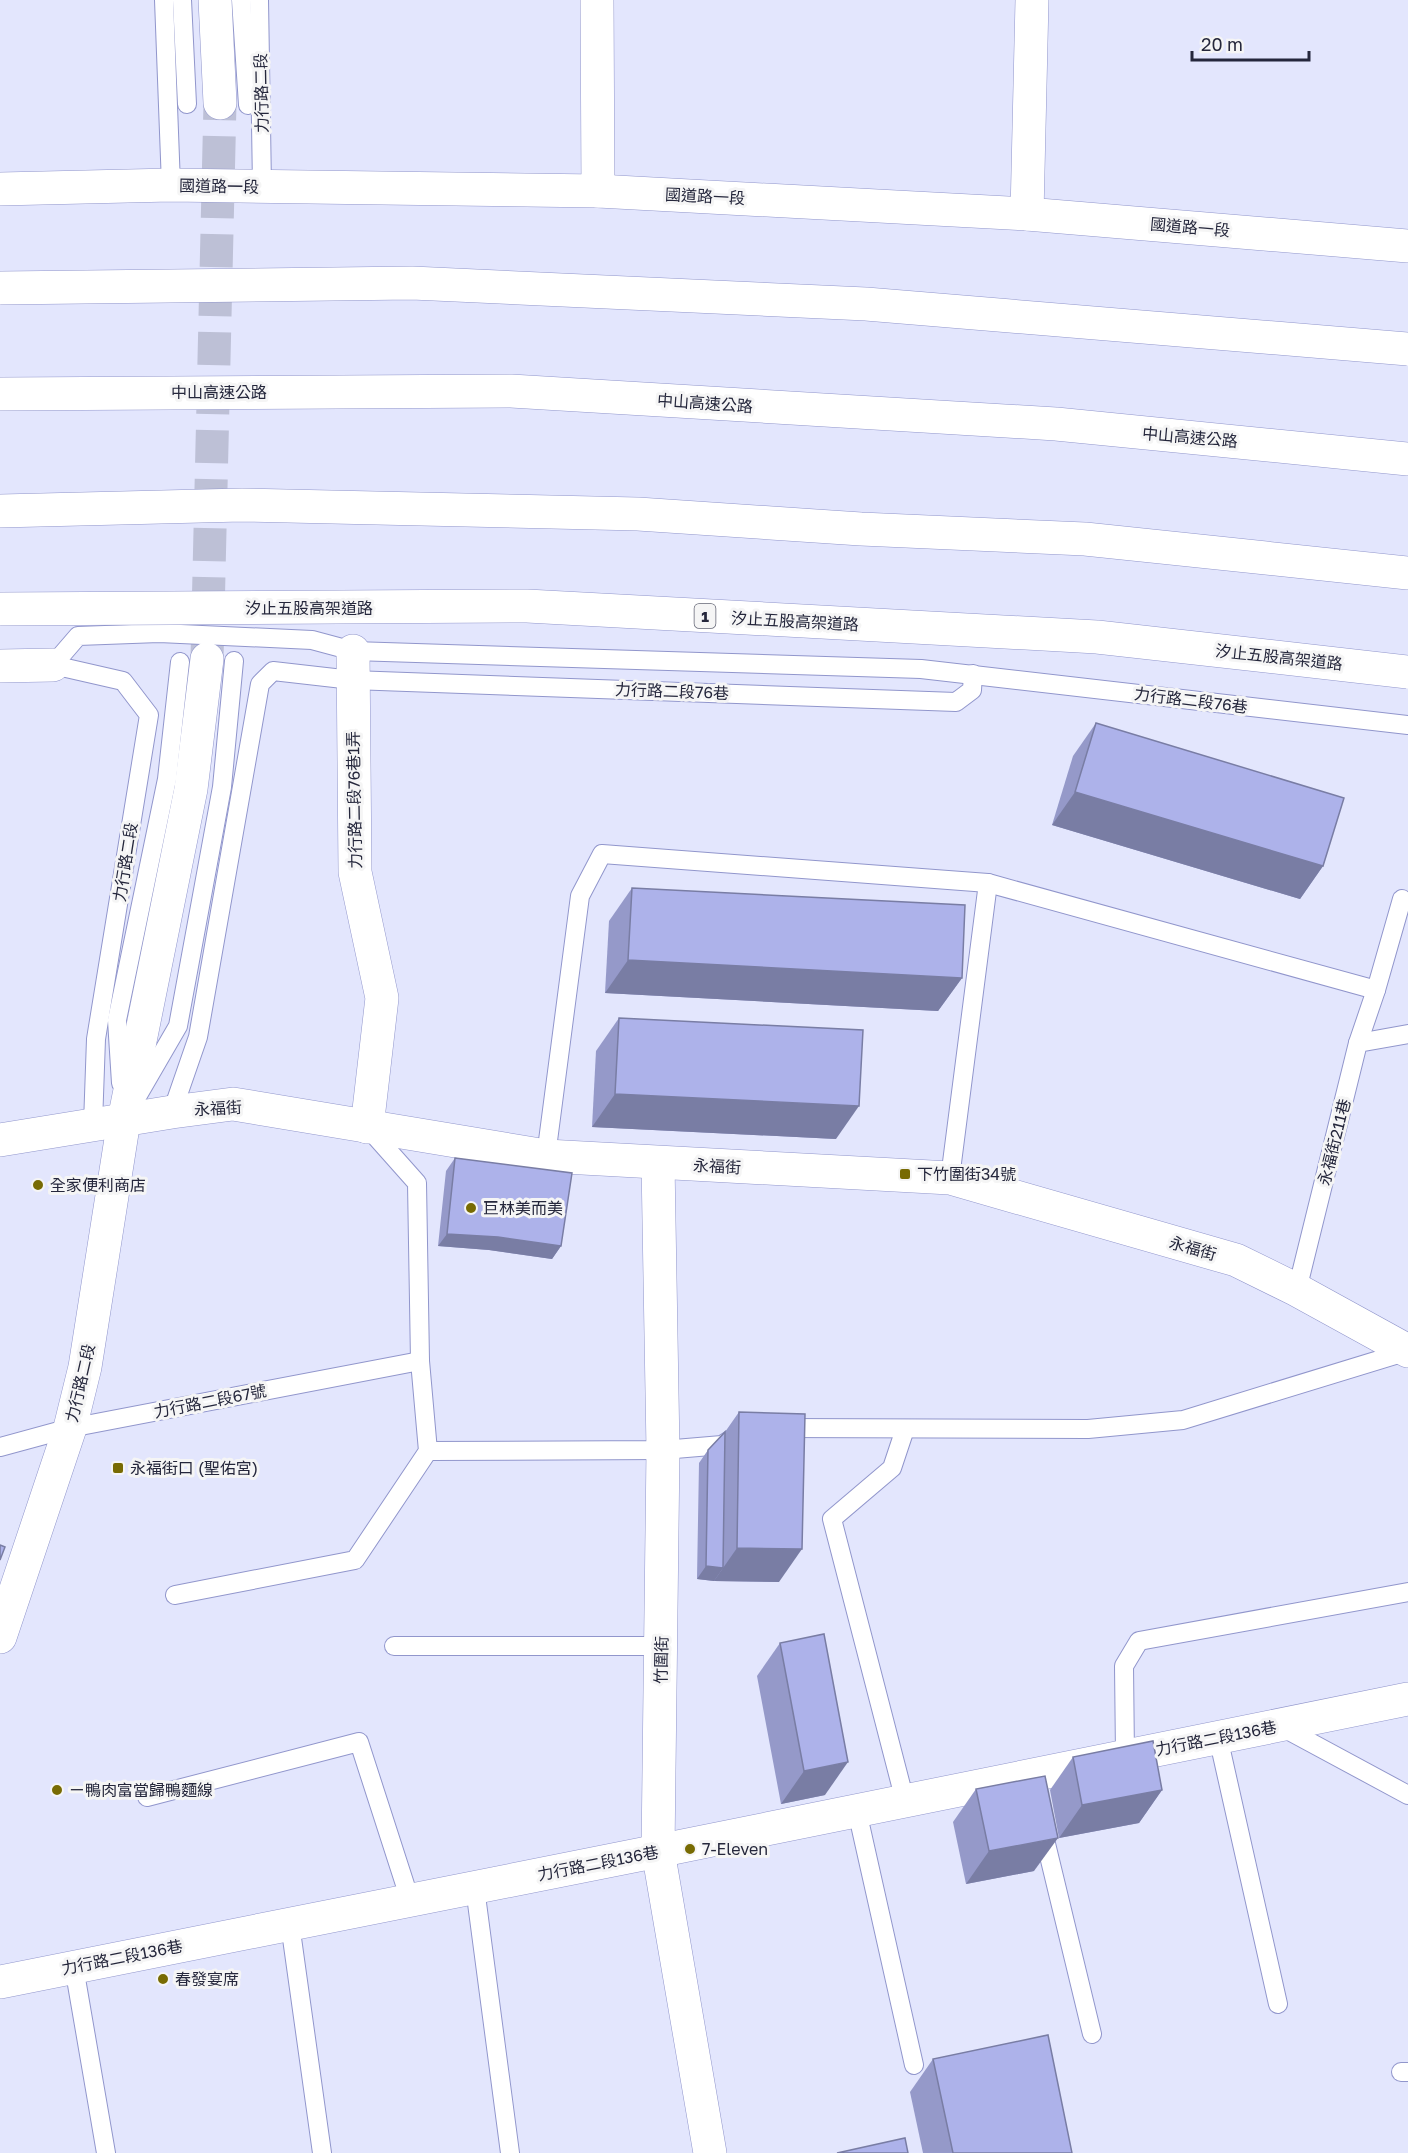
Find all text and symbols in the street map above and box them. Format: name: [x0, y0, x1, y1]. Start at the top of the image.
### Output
scale bar: [1192, 24, 1309, 62]
text: 20 m: [1201, 33, 1243, 55]
street label: 力行路二段: [250, 53, 272, 133]
street label: 國道路一段: [179, 175, 259, 197]
street label: 國道路一段: [665, 184, 745, 208]
street label: 國道路一段: [1149, 214, 1231, 240]
street label: 中山高速公路: [171, 382, 267, 402]
street label: 中山高速公路: [656, 390, 754, 416]
street label: 中山高速公路: [1141, 423, 1239, 451]
street label: 汐止五股高架道路: [245, 598, 373, 618]
road number: 1: [694, 604, 716, 628]
street label: 汐止五股高架道路: [731, 608, 859, 634]
street label: 汐止五股高架道路: [1214, 640, 1344, 674]
street label: 力行路二段76巷: [615, 679, 729, 703]
street label: 力行路二段76巷: [1133, 683, 1249, 717]
street label: 力行路二段76巷1弄: [343, 731, 365, 869]
street label: 力行路二段: [109, 821, 141, 903]
street label: 永福街211巷: [1314, 1096, 1354, 1188]
street label: 永福街: [194, 1097, 242, 1119]
street label: 永福街: [693, 1155, 741, 1177]
place label: 下竹圍街34號: [917, 1164, 1016, 1184]
marker: 下竹圍街34號: [898, 1167, 912, 1181]
place label: 全家便利商店: [50, 1175, 146, 1195]
marker: 全家便利商店: [31, 1178, 45, 1192]
place label: 巨林美而美: [483, 1198, 563, 1218]
marker: 巨林美而美: [464, 1201, 478, 1215]
street label: 永福街: [1167, 1232, 1219, 1264]
street label: 力行路二段: [61, 1342, 99, 1424]
street label: 力行路二段67號: [152, 1380, 268, 1422]
place label: 永福街口 (聖佑宮): [130, 1458, 258, 1478]
marker: 永福街口 (聖佑宮): [111, 1461, 125, 1475]
street label: 竹圍街: [651, 1636, 671, 1684]
street label: 力行路二段136巷: [1154, 1716, 1278, 1760]
place label: ㄧ鴨肉富當歸鴨麵線: [69, 1780, 213, 1800]
marker: ㄧ鴨肉富當歸鴨麵線: [50, 1783, 64, 1797]
place label: 7-Eleven: [702, 1839, 768, 1859]
street label: 力行路二段136巷: [536, 1841, 660, 1885]
marker: 7-Eleven: [683, 1842, 697, 1856]
street label: 力行路二段136巷: [60, 1935, 184, 1979]
place label: 春發宴席: [175, 1969, 239, 1989]
marker: 春發宴席: [156, 1972, 170, 1986]

